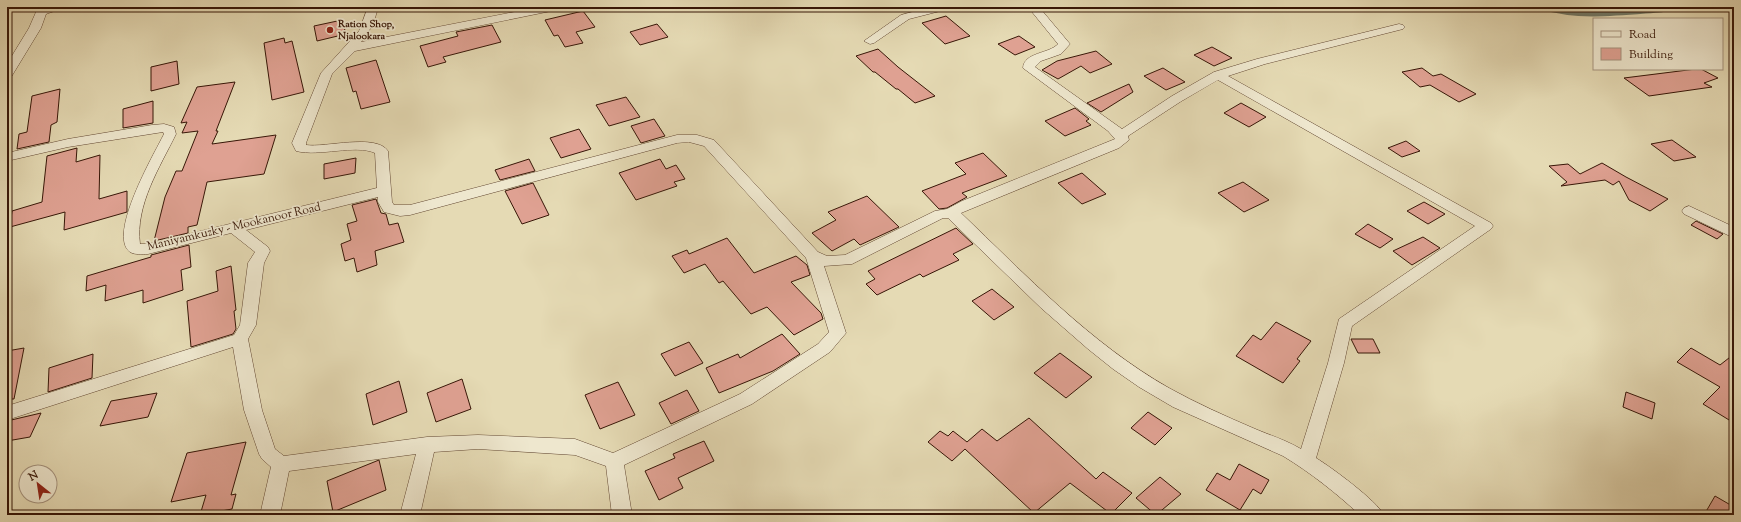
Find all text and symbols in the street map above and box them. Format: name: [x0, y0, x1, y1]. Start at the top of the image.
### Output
place label: Ration Shop, Njalookara: [337, 17, 395, 44]
legend: [1593, 18, 1723, 70]
marker: Ration Shop, Njalookara: [325, 25, 335, 35]
text: Road: [1629, 26, 1656, 44]
text: Building: [1629, 46, 1673, 64]
street label: Maniyamkuzky - Mookanoor Road: [145, 198, 323, 256]
north arrow: [18, 464, 58, 504]
text: N: [25, 467, 41, 486]

